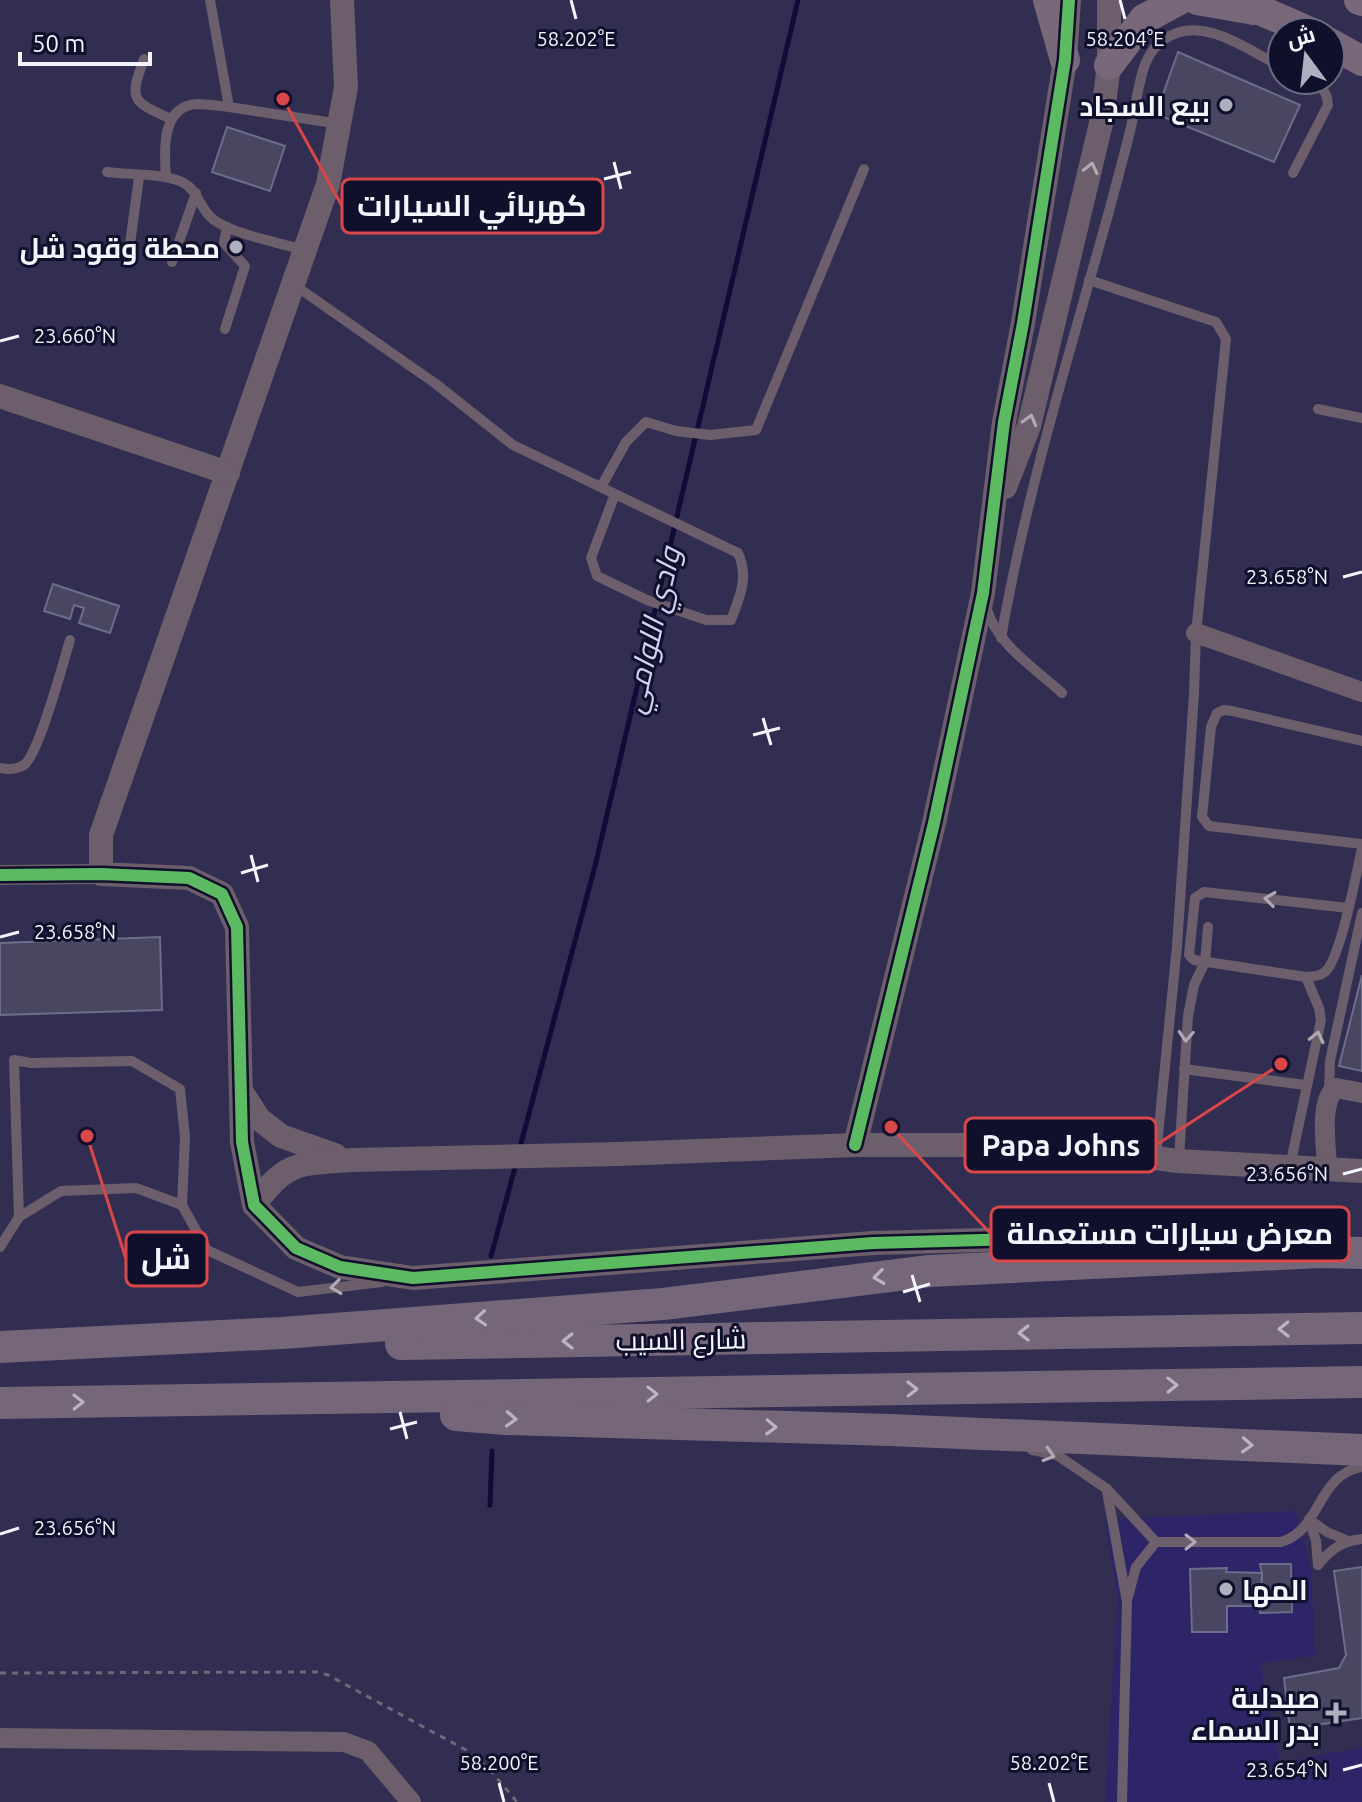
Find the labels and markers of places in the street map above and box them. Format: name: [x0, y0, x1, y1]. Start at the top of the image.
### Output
place label: بيع السجاد: [1080, 90, 1210, 125]
marker: بيع السجاد: [1217, 96, 1235, 114]
callout: كهربائي السيارات: [342, 179, 603, 233]
place label: محطة وقود شل: [20, 232, 220, 265]
marker: محطة وقود شل: [227, 238, 245, 256]
callout: Papa Johns: [965, 1118, 1156, 1172]
callout: معرض سيارات مستعملة: [991, 1207, 1349, 1261]
callout: شل: [126, 1232, 207, 1286]
place label: المها: [1242, 1574, 1308, 1608]
marker: المها: [1217, 1580, 1235, 1598]
place label: صيدلية بدر السماء: [1191, 1682, 1320, 1747]
marker: صيدلية بدر السماء: [1327, 1704, 1345, 1722]

